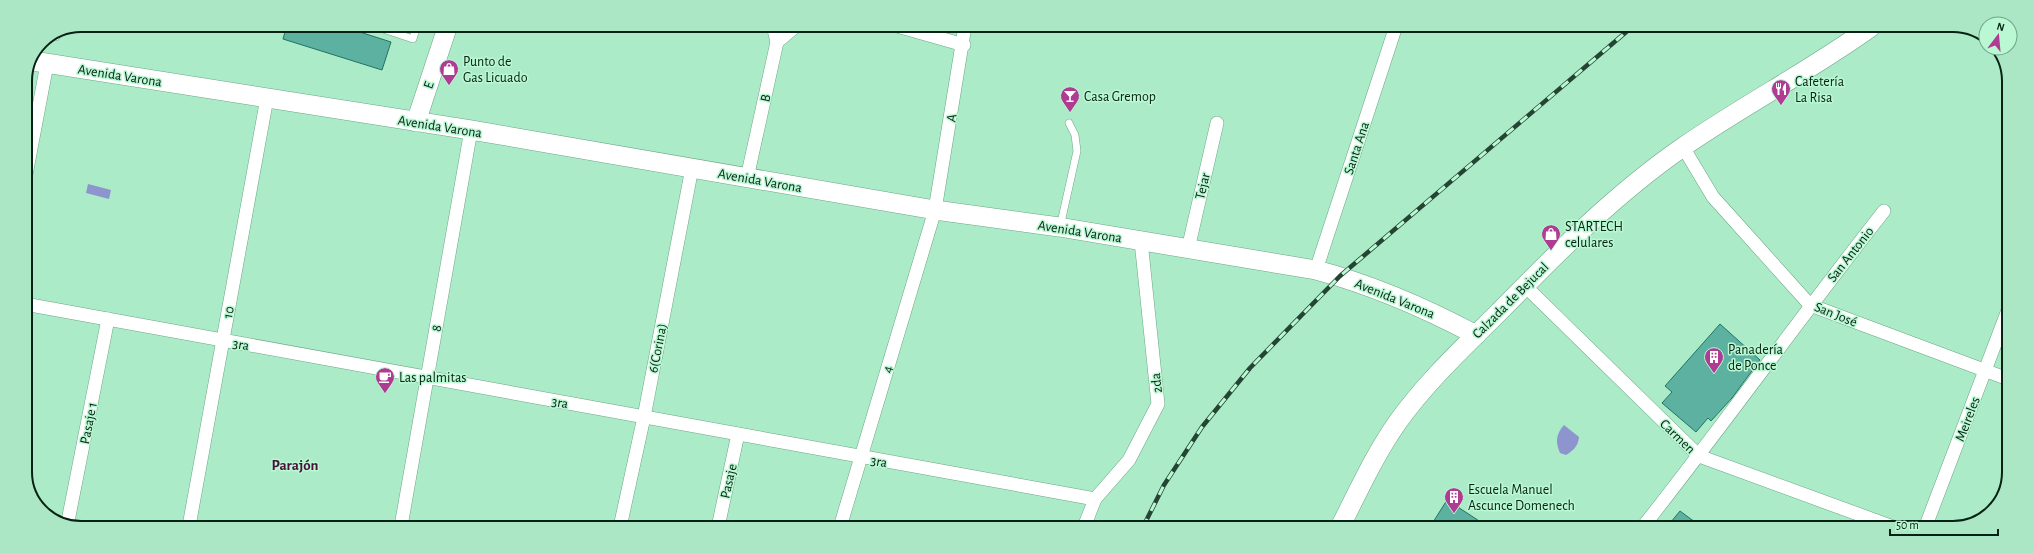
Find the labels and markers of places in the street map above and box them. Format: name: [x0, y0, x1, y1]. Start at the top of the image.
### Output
place label: Punto de Gas Licuado: [463, 55, 528, 85]
shop icon: Punto de Gas Licuado: [438, 58, 460, 86]
place label: Cafetería La Risa: [1795, 75, 1845, 105]
restaurant icon: Cafetería La Risa: [1770, 78, 1792, 106]
bar icon: Casa Gremop: [1059, 85, 1081, 113]
place label: Casa Gremop: [1084, 90, 1156, 104]
place label: STARTECH celulares: [1565, 220, 1623, 250]
shop icon: STARTECH celulares: [1540, 223, 1562, 251]
place label: Panadería de Ponce: [1728, 343, 1784, 373]
building icon: Panadería de Ponce: [1703, 346, 1725, 374]
cafe icon: Las palmitas: [374, 366, 396, 394]
place label: Las palmitas: [399, 371, 467, 385]
place label: Escuela Manuel Ascunce Domenech: [1468, 483, 1575, 513]
building icon: Escuela Manuel Ascunce Domenech: [1443, 486, 1465, 514]

